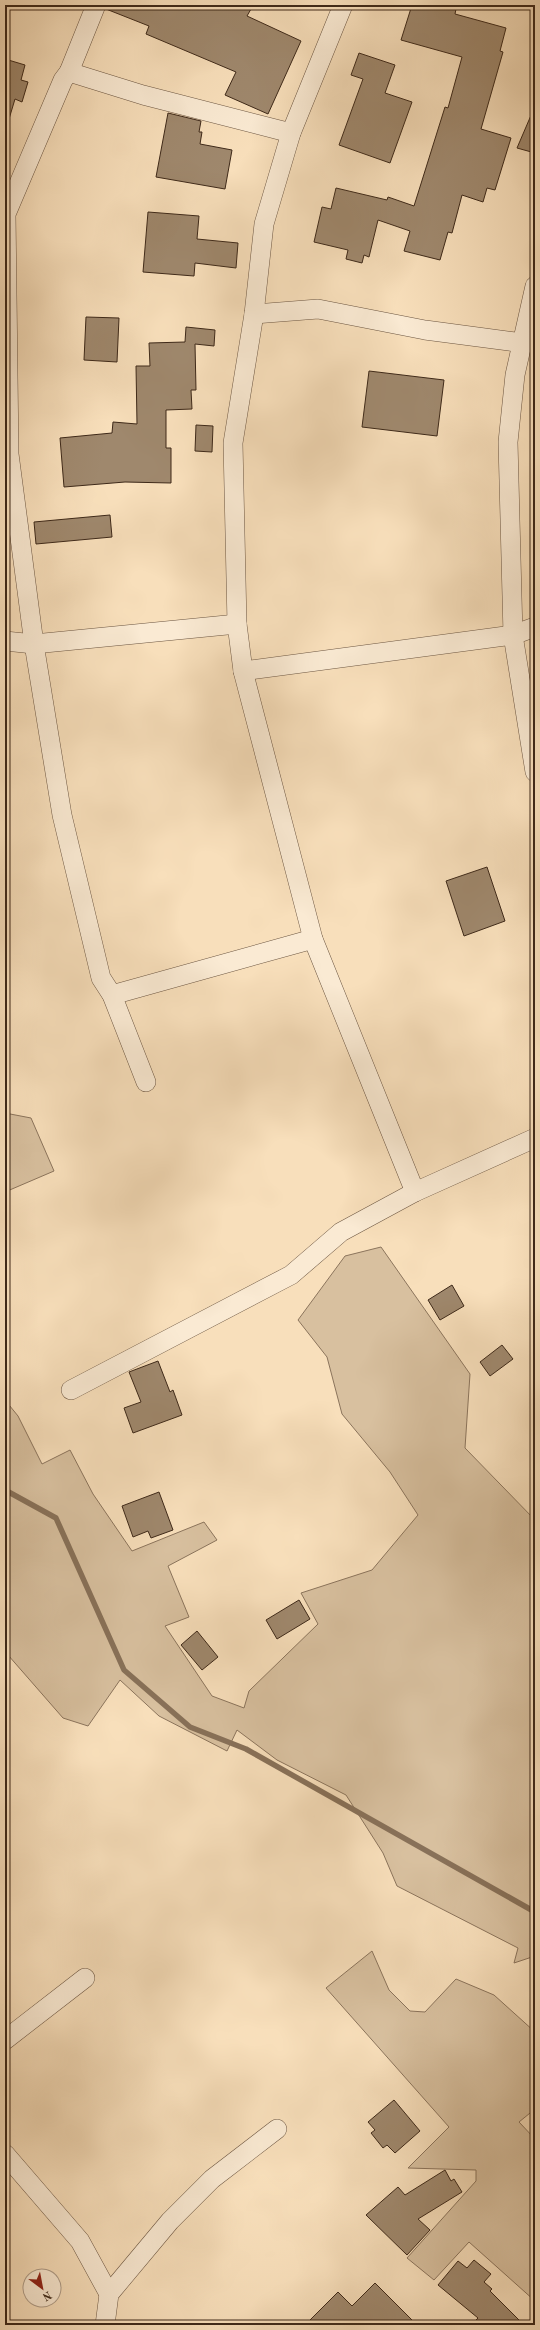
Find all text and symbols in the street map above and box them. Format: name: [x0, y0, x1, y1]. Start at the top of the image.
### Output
north arrow: [22, 2268, 62, 2308]
text: N: [40, 2288, 53, 2302]

